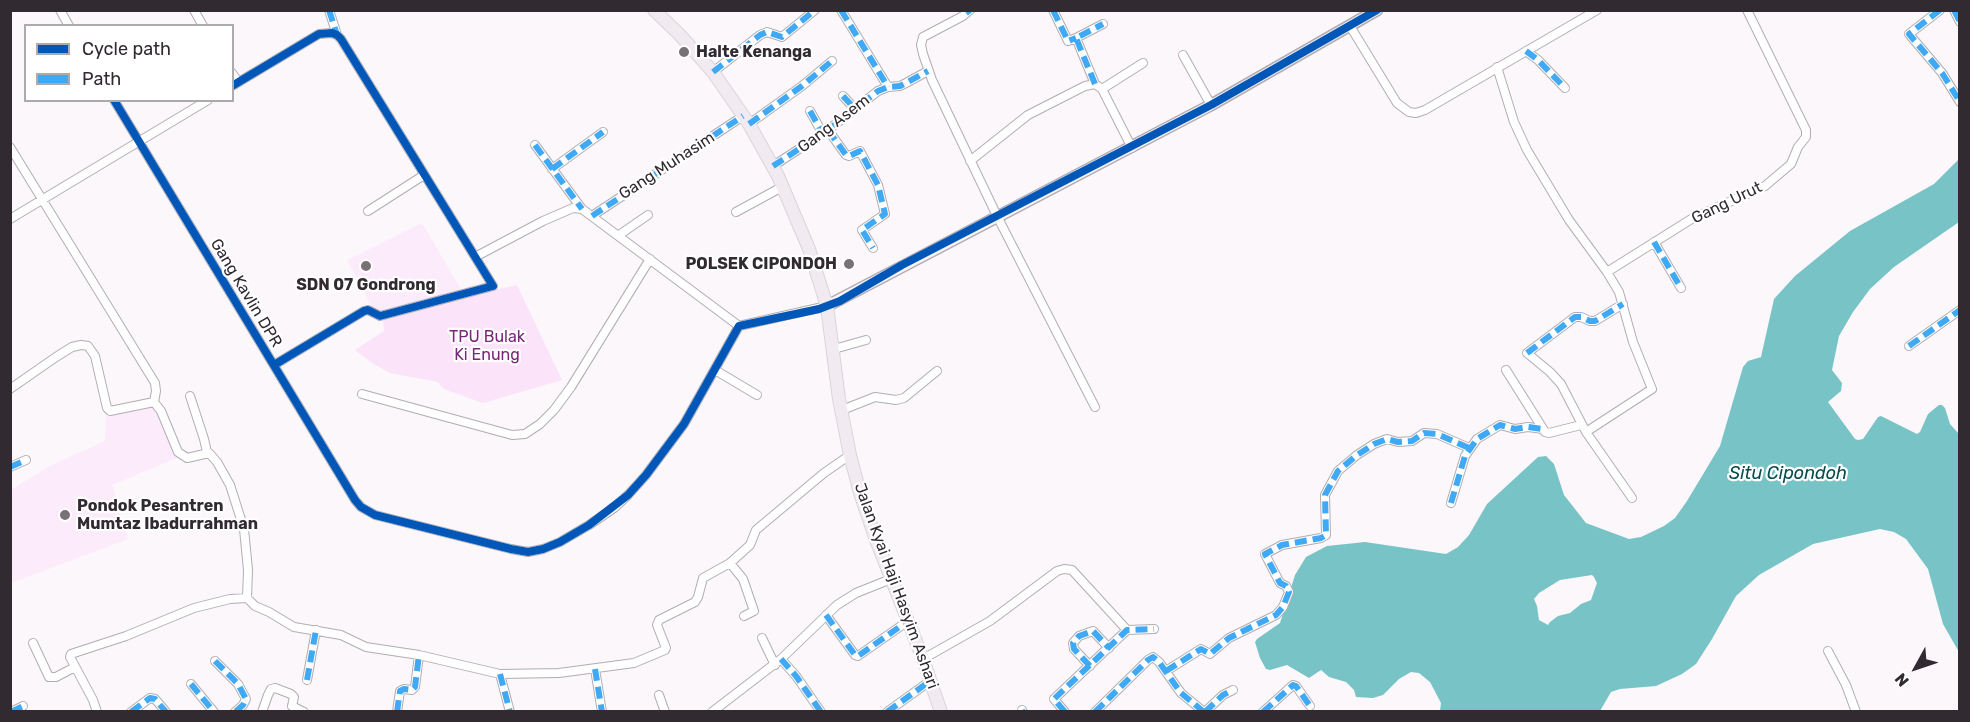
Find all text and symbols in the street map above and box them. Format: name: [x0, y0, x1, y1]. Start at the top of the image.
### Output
legend: [24, 24, 234, 102]
text: Cycle path: [82, 38, 171, 60]
place label: Halte Kenanga: [696, 42, 812, 62]
marker: Halte Kenanga: [677, 45, 691, 59]
text: Path: [82, 68, 121, 90]
street label: Gang Asem: [794, 91, 874, 157]
street label: Gang Muhasim: [616, 128, 718, 204]
street label: Gang Urut: [1689, 178, 1765, 228]
street label: Gang Kavlin DPR: [206, 235, 286, 351]
place label: POLSEK CIPONDOH: [685, 254, 837, 274]
marker: POLSEK CIPONDOH: [842, 257, 856, 271]
marker: SDN 07 Gondrong: [359, 259, 373, 273]
place label: SDN 07 Gondrong: [296, 275, 436, 295]
park label: TPU Bulak Ki Enung: [449, 327, 525, 365]
water label: Situ Cipondoh: [1729, 463, 1847, 485]
street label: Jalan Kyai Haji Hasyim Ashari: [850, 480, 942, 692]
place label: Pondok Pesantren Mumtaz Ibadurrahman: [77, 496, 258, 534]
marker: Pondok Pesantren Mumtaz Ibadurrahman: [58, 508, 72, 522]
north arrow: [1886, 638, 1946, 698]
text: N: [1891, 669, 1913, 690]

